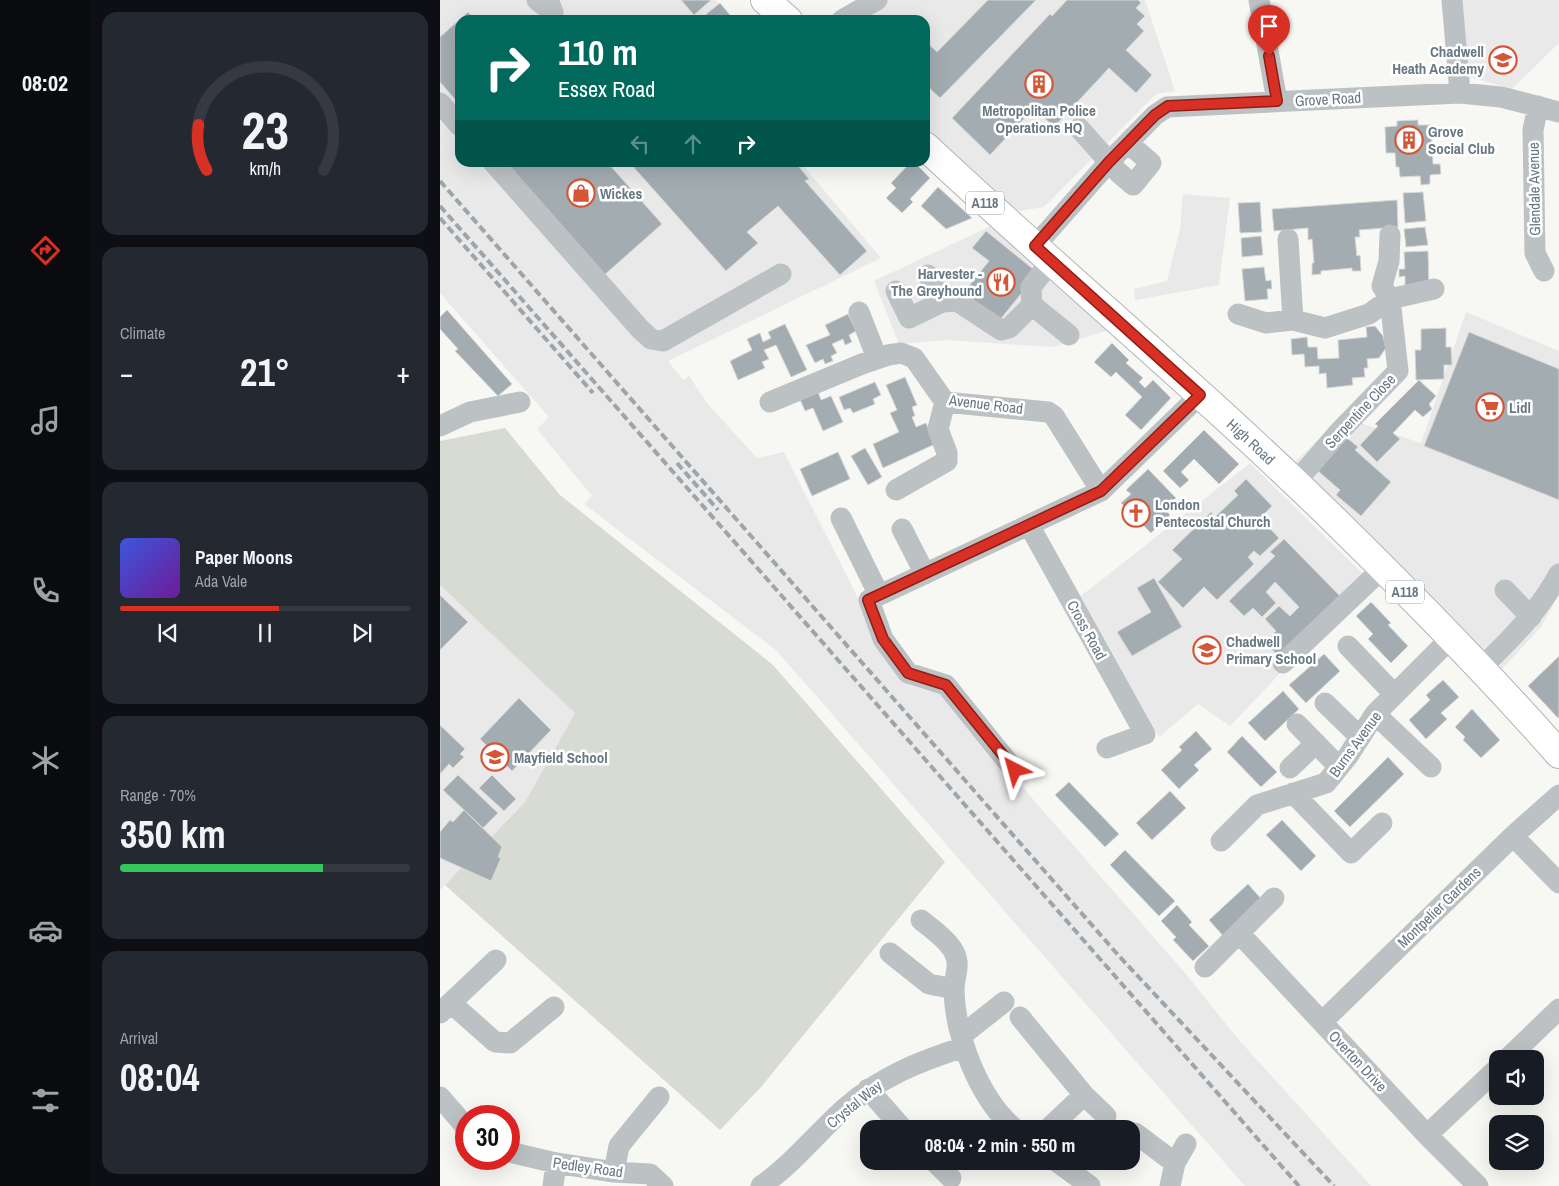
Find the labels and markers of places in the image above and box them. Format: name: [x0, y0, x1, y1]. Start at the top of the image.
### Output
pin: [1248, 5, 1290, 56]
place label: Chadwell Heath Academy: [1392, 41, 1484, 79]
school or university icon: Chadwell Heath Academy: [1488, 45, 1518, 75]
building icon: Metropolitan Police Operations HQ: [1024, 69, 1054, 99]
place label: Metropolitan Police Operations HQ: [982, 100, 1096, 138]
place label: Grove Social Club: [1428, 121, 1495, 159]
building icon: Grove Social Club: [1394, 125, 1424, 155]
shop icon: Wickes: [566, 178, 596, 208]
place label: Wickes: [600, 183, 642, 204]
place label: Harvester - The Greyhound: [891, 263, 982, 301]
restaurant icon: Harvester - The Greyhound: [986, 267, 1016, 297]
supermarket icon: Lidl: [1475, 392, 1505, 422]
place label: Lidl: [1509, 397, 1531, 418]
place label: London Pentecostal Church: [1155, 494, 1271, 532]
church icon: London Pentecostal Church: [1121, 498, 1151, 528]
place label: Chadwell Primary School: [1226, 631, 1316, 669]
school or university icon: Chadwell Primary School: [1192, 635, 1222, 665]
school or university icon: Mayfield School: [480, 742, 510, 772]
place label: Mayfield School: [514, 747, 608, 768]

